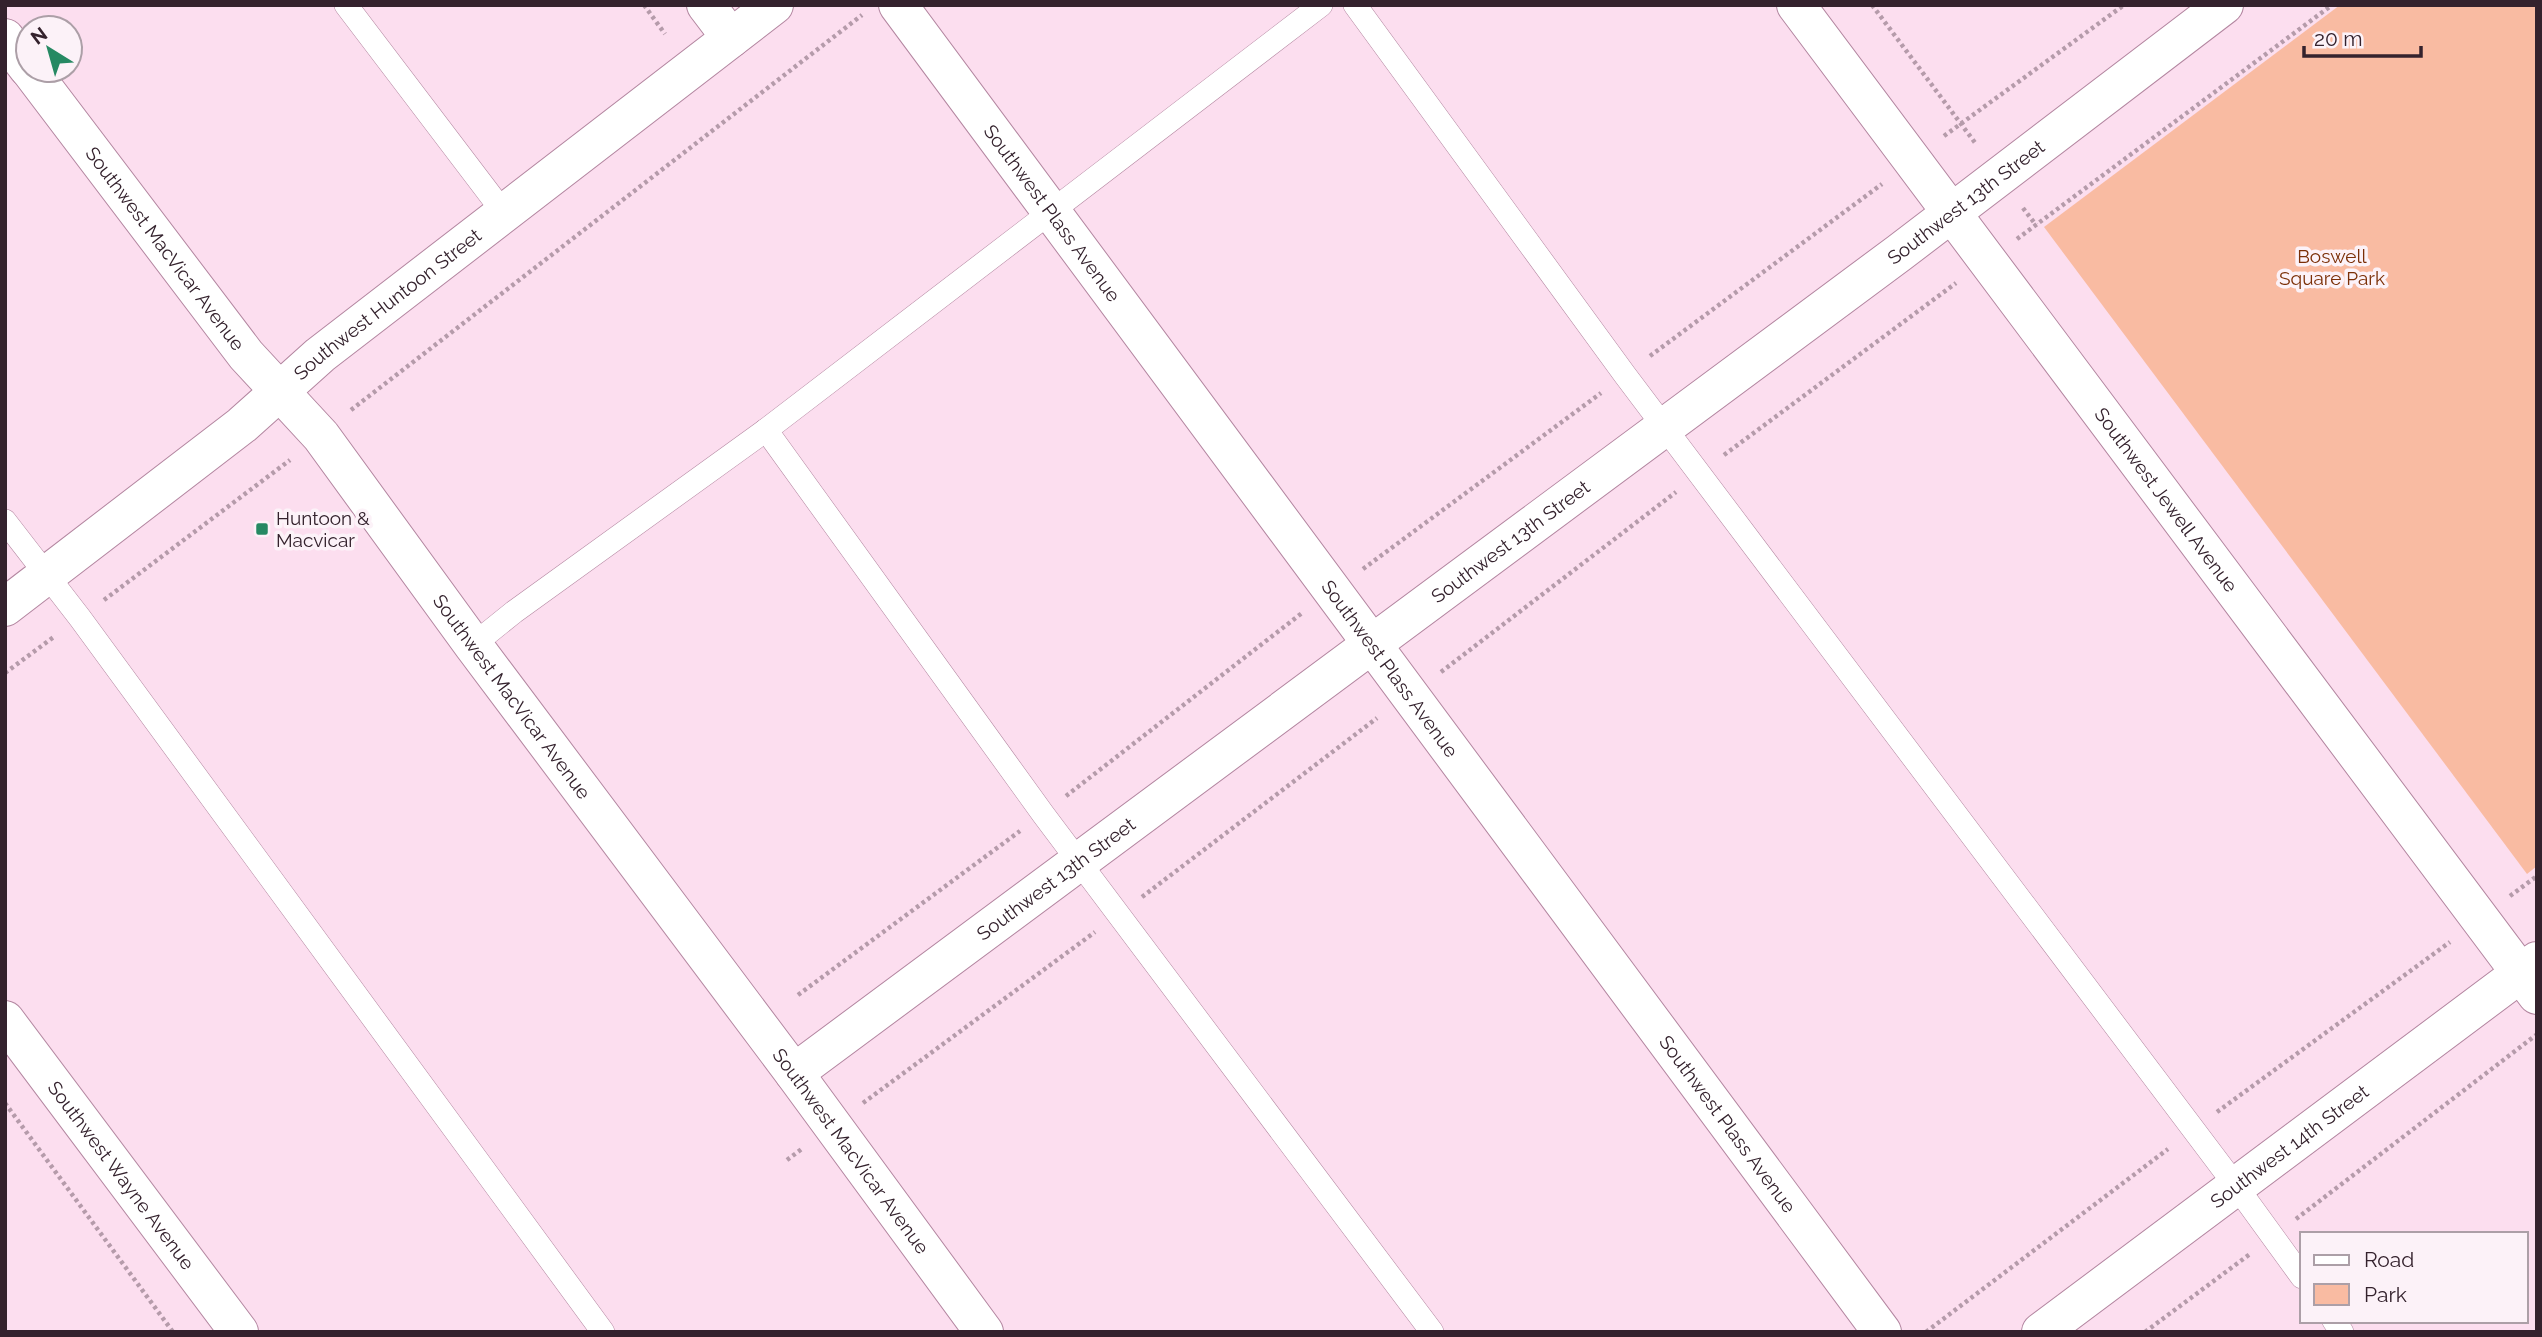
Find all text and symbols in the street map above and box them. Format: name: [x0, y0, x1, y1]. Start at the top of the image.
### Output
north arrow: [14, 14, 84, 84]
scale bar: [2304, 14, 2421, 58]
text: N: [26, 22, 51, 49]
text: 20 m: [2314, 26, 2362, 51]
street label: Southwest Plass Avenue: [979, 120, 1125, 306]
street label: Southwest 13th Street: [1883, 135, 2049, 269]
street label: Southwest MacVicar Avenue: [81, 142, 249, 355]
street label: Southwest Huntoon Street: [289, 224, 486, 384]
park label: Boswell Square Park: [2279, 245, 2385, 289]
street label: Southwest Jewell Avenue: [2090, 403, 2242, 596]
street label: Southwest 13th Street: [1427, 475, 1594, 607]
place label: Huntoon & Macvicar: [276, 507, 370, 551]
marker: Huntoon & Macvicar: [254, 521, 270, 537]
street label: Southwest Plass Avenue: [1317, 576, 1463, 761]
street label: Southwest MacVicar Avenue: [429, 590, 595, 803]
street label: Southwest 13th Street: [972, 812, 1140, 945]
street label: Southwest Plass Avenue: [1655, 1031, 1801, 1217]
street label: Southwest MacVicar Avenue: [768, 1044, 934, 1258]
street label: Southwest Wayne Avenue: [44, 1077, 199, 1274]
street label: Southwest 14th Street: [2206, 1080, 2373, 1213]
legend: [2300, 1232, 2528, 1323]
text: Road: [2364, 1247, 2414, 1272]
text: Park: [2364, 1282, 2407, 1307]

